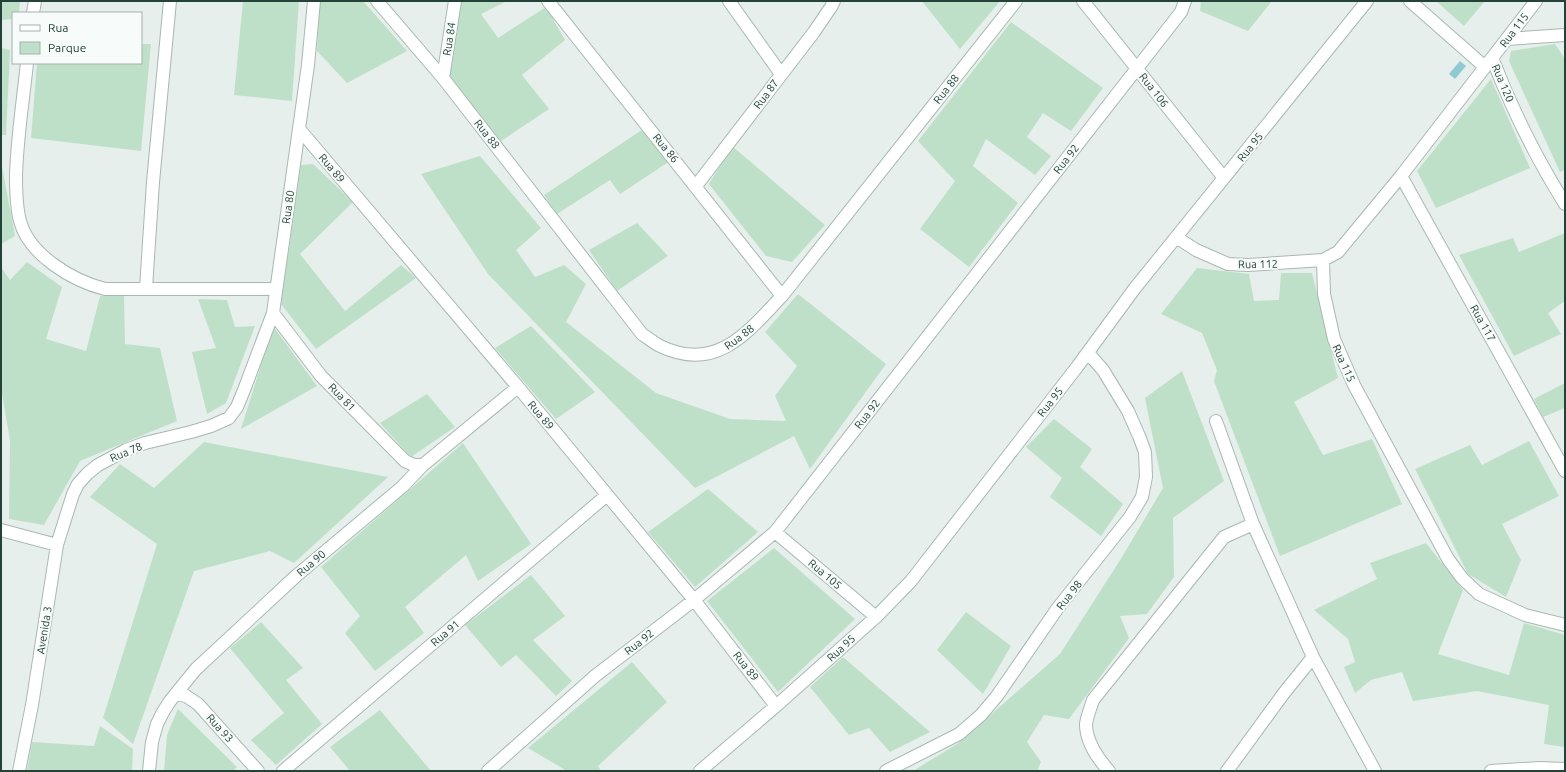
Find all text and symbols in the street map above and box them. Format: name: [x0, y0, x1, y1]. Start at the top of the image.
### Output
street label: Rua 115: [1497, 10, 1531, 50]
legend: [12, 12, 142, 64]
text: Rua: [48, 21, 69, 34]
street label: Rua 84: [440, 21, 458, 57]
text: Parque: [48, 41, 86, 54]
street label: Rua 120: [1490, 62, 1516, 104]
street label: Rua 106: [1137, 71, 1171, 109]
street label: Rua 88: [931, 72, 961, 106]
street label: Rua 87: [751, 77, 781, 111]
street label: Rua 88: [472, 117, 502, 151]
street label: Rua 95: [1235, 130, 1265, 164]
street label: Rua 86: [651, 131, 681, 165]
street label: Rua 92: [1051, 142, 1081, 176]
street label: Rua 89: [317, 151, 347, 185]
street label: Rua 80: [280, 189, 296, 225]
street label: Rua 112: [1238, 258, 1278, 270]
street label: Rua 117: [1468, 303, 1498, 343]
street label: Rua 88: [722, 322, 756, 352]
street label: Rua 115: [1330, 342, 1358, 384]
street label: Rua 81: [326, 381, 358, 413]
street label: Rua 95: [1035, 385, 1065, 419]
street label: Rua 92: [852, 397, 882, 431]
street label: Rua 89: [526, 398, 556, 432]
street label: Rua 78: [108, 440, 144, 464]
street label: Rua 90: [294, 548, 328, 578]
street label: Rua 105: [806, 557, 844, 591]
street label: Rua 98: [1054, 578, 1084, 612]
street label: Avenida 3: [34, 605, 54, 655]
street label: Rua 91: [428, 618, 462, 648]
street label: Rua 92: [622, 627, 656, 657]
street label: Rua 95: [824, 632, 858, 664]
street label: Rua 89: [731, 649, 761, 683]
street label: Rua 93: [204, 711, 236, 745]

